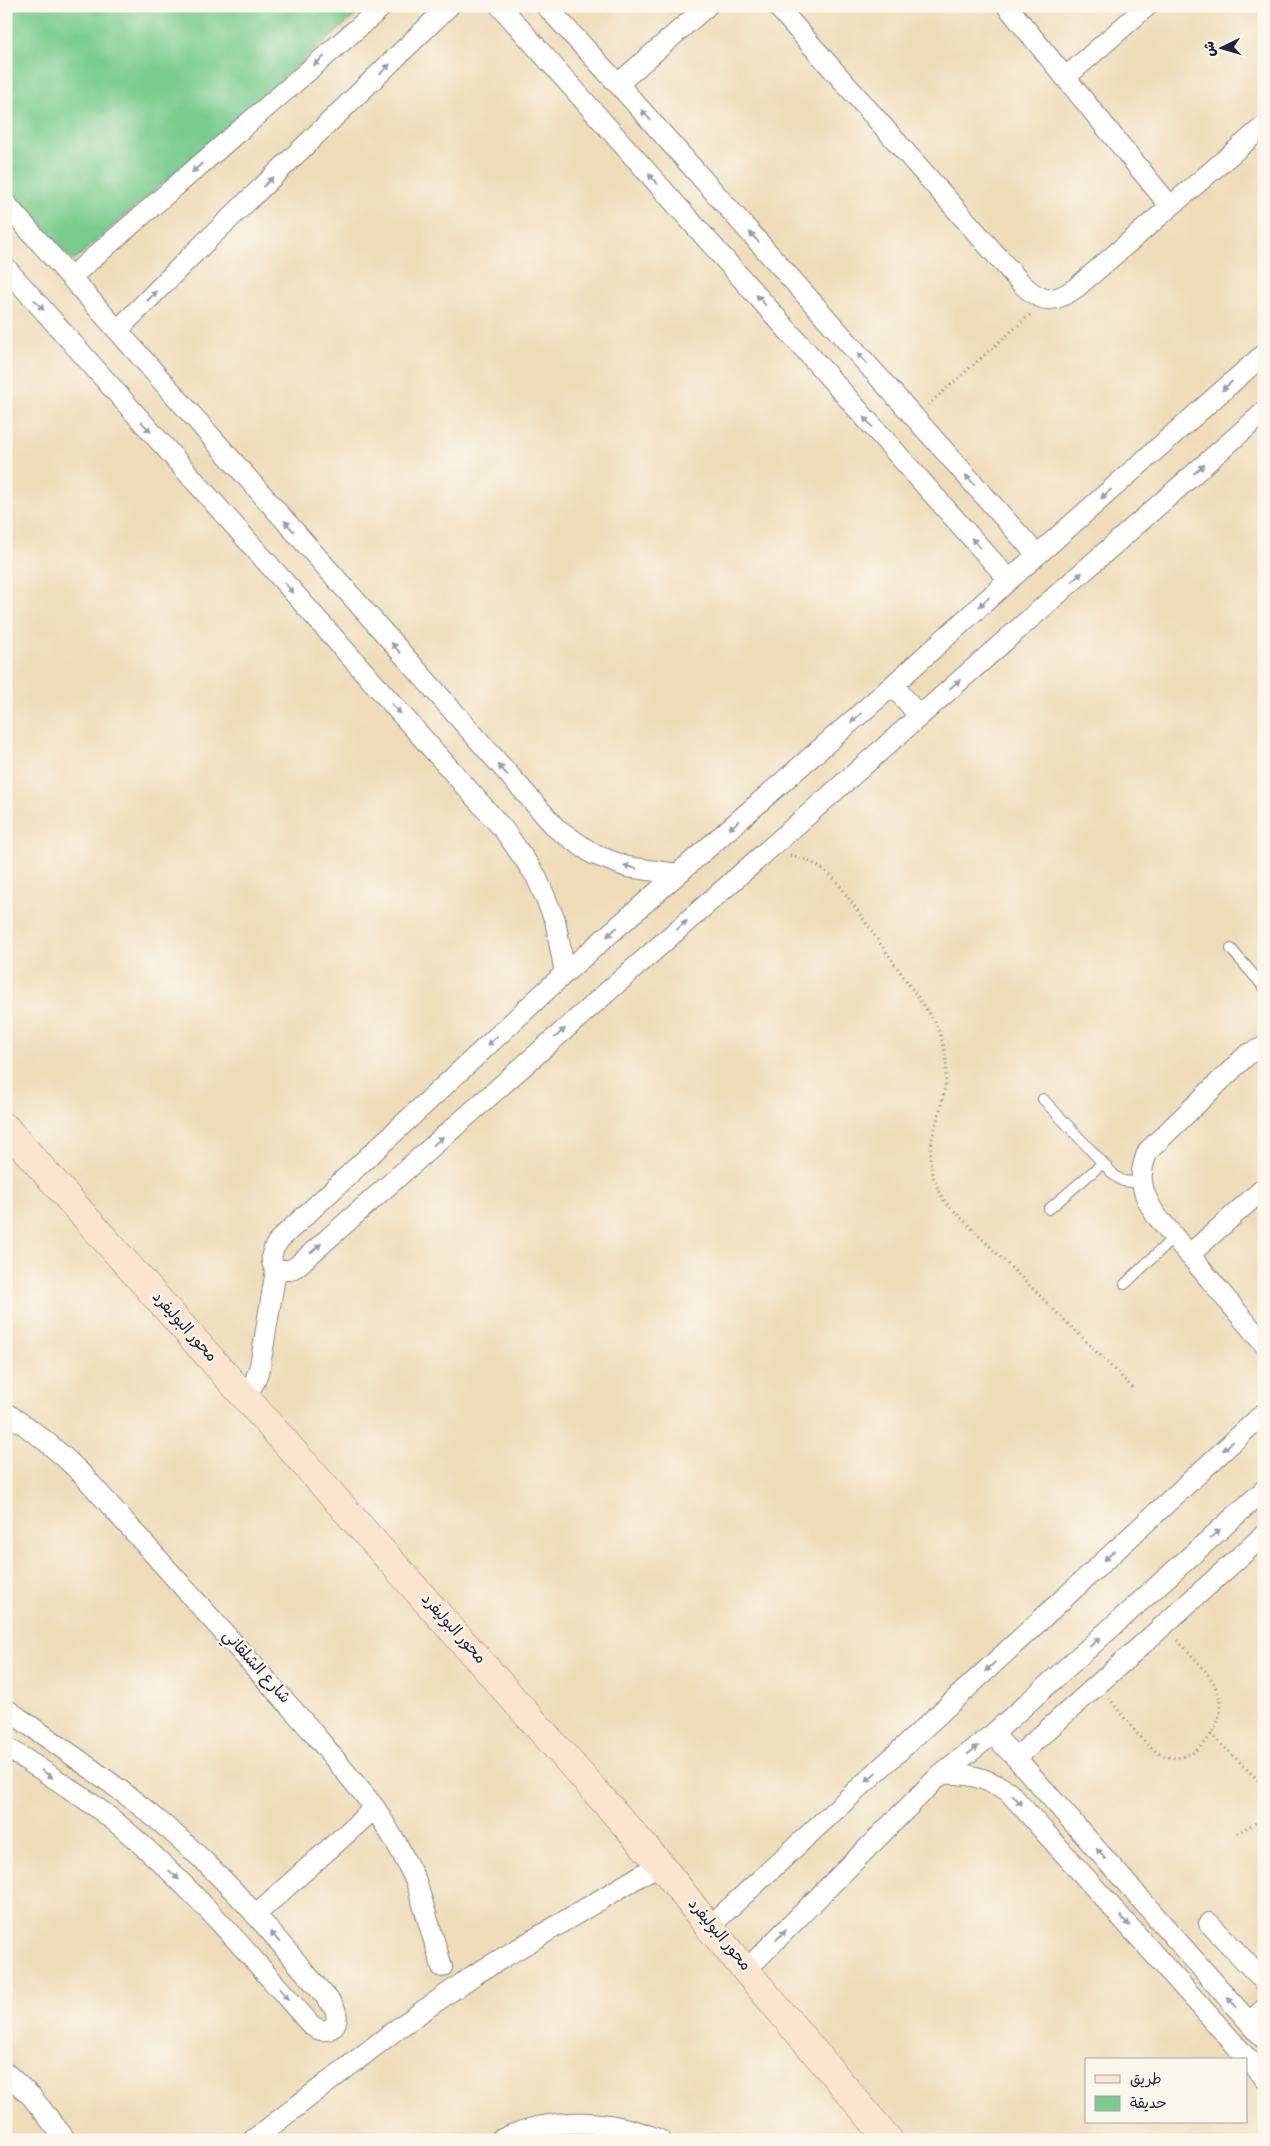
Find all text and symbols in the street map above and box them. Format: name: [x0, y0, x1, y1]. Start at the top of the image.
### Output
north arrow: [1198, 22, 1248, 72]
text: ش: [1202, 41, 1221, 57]
one-way arrow: [314, 55, 326, 67]
one-way arrow: [378, 63, 390, 75]
one-way arrow: [640, 110, 652, 122]
one-way arrow: [191, 162, 203, 174]
one-way arrow: [647, 173, 659, 185]
one-way arrow: [262, 176, 274, 188]
one-way arrow: [748, 231, 760, 243]
one-way arrow: [146, 290, 158, 302]
one-way arrow: [755, 294, 766, 307]
one-way arrow: [33, 298, 44, 311]
one-way arrow: [857, 352, 868, 364]
one-way arrow: [1221, 381, 1234, 392]
one-way arrow: [863, 415, 874, 428]
one-way arrow: [140, 420, 152, 432]
one-way arrow: [1193, 464, 1206, 475]
one-way arrow: [964, 474, 976, 486]
one-way arrow: [1099, 489, 1112, 500]
one-way arrow: [283, 520, 295, 532]
one-way arrow: [970, 538, 982, 550]
one-way arrow: [1071, 571, 1084, 582]
one-way arrow: [283, 581, 295, 593]
one-way arrow: [979, 596, 991, 608]
one-way arrow: [391, 641, 402, 654]
one-way arrow: [949, 678, 961, 690]
one-way arrow: [391, 703, 402, 716]
one-way arrow: [850, 712, 863, 723]
one-way arrow: [498, 764, 509, 777]
one-way arrow: [728, 819, 740, 830]
one-way arrow: [622, 863, 637, 871]
one-way arrow: [675, 920, 688, 931]
one-way arrow: [606, 926, 618, 938]
one-way arrow: [554, 1028, 566, 1039]
one-way arrow: [486, 1035, 498, 1047]
one-way arrow: [432, 1135, 445, 1146]
one-way arrow: [310, 1242, 322, 1254]
street label: محور البوليفرد: [146, 1289, 220, 1367]
one-way arrow: [1222, 1440, 1234, 1452]
one-way arrow: [1209, 1528, 1222, 1539]
one-way arrow: [1103, 1550, 1115, 1562]
street label: محور البوليفرد: [415, 1591, 489, 1669]
street label: شارع الشلقاني: [216, 1627, 293, 1710]
one-way arrow: [1088, 1636, 1100, 1648]
one-way arrow: [984, 1661, 996, 1673]
one-way arrow: [966, 1744, 979, 1755]
one-way arrow: [40, 1769, 54, 1778]
one-way arrow: [865, 1771, 877, 1783]
one-way arrow: [1011, 1794, 1023, 1806]
one-way arrow: [1095, 1849, 1107, 1861]
one-way arrow: [167, 1869, 179, 1881]
street label: محور البوليفرد: [682, 1896, 754, 1976]
one-way arrow: [1120, 1915, 1131, 1928]
one-way arrow: [774, 1930, 786, 1942]
one-way arrow: [269, 1932, 281, 1944]
one-way arrow: [278, 1988, 289, 2001]
one-way arrow: [1226, 1996, 1237, 2009]
legend: [1085, 2058, 1248, 2124]
text: طريق: [1130, 2072, 1162, 2090]
text: حديقة: [1130, 2096, 1167, 2114]

